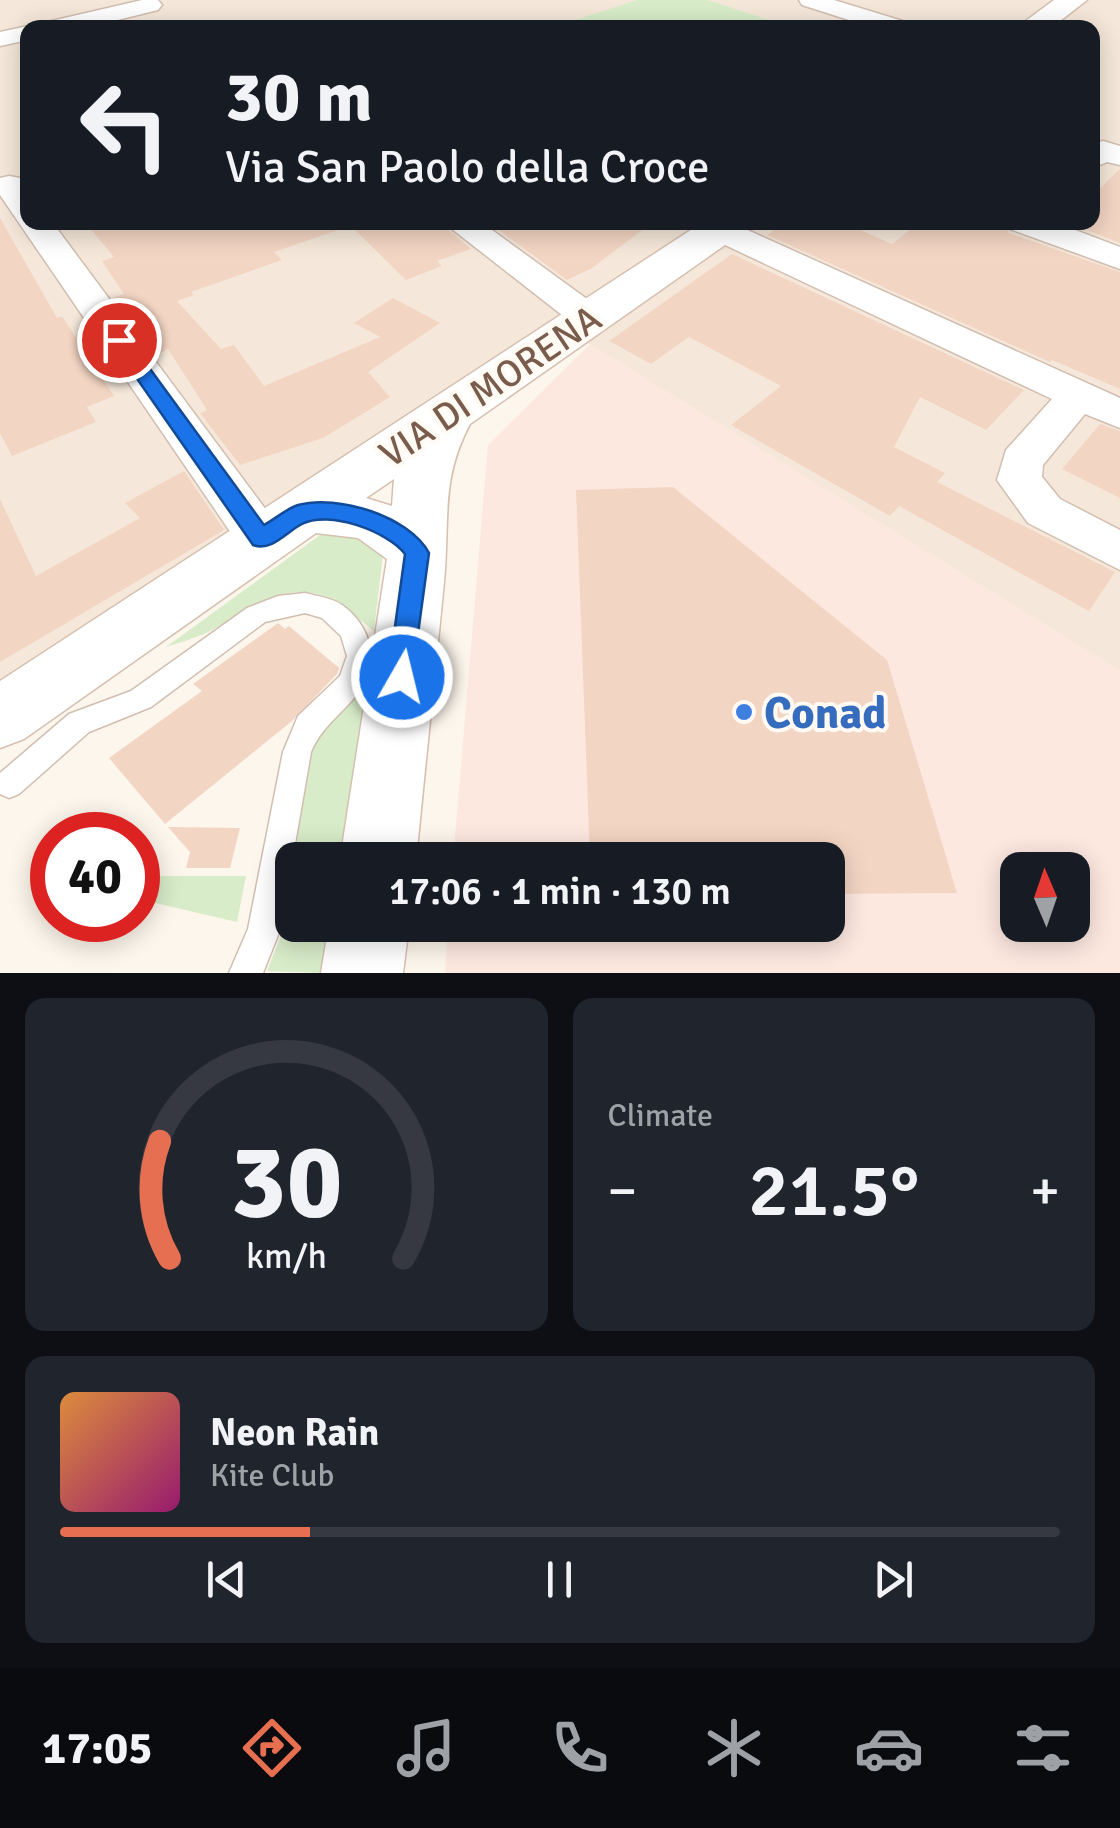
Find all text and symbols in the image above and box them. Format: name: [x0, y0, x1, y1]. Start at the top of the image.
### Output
text: 30 m: [225, 54, 373, 140]
icon: left: [60, 60, 190, 190]
text: Via San Paolo della Croce: [225, 140, 710, 195]
street label: VIA DI MORENA: [370, 295, 610, 478]
pin: [77, 298, 162, 383]
icon: arrive: [92, 313, 147, 368]
position arrow: [350, 625, 454, 729]
place label: Conad: [764, 686, 886, 741]
marker: Conad: [733, 701, 755, 723]
speed limit sign: 40: [30, 812, 160, 942]
north arrow: [1000, 852, 1090, 942]
map controls: [1000, 852, 1090, 942]
text: 17:06 · 1 min · 130 m: [389, 868, 731, 915]
text: Climate: [608, 1096, 713, 1135]
text: 30: [230, 1118, 342, 1246]
text: 21.5°: [748, 1144, 919, 1237]
text: −: [608, 1157, 637, 1225]
text: +: [1030, 1157, 1060, 1225]
text: km/h: [246, 1234, 327, 1278]
text: Neon Rain: [210, 1409, 379, 1456]
text: Kite Club: [210, 1456, 334, 1495]
icon: previous: [199, 1552, 254, 1607]
icon: pause: [532, 1552, 587, 1607]
icon: next: [866, 1552, 921, 1607]
icon: directions: [237, 1713, 307, 1783]
icon: music: [391, 1713, 461, 1783]
icon: phone: [545, 1713, 615, 1783]
icon: climate: [699, 1713, 769, 1783]
icon: car: [854, 1713, 924, 1783]
icon: filters: [1008, 1713, 1078, 1783]
text: 17:05: [42, 1721, 153, 1776]

